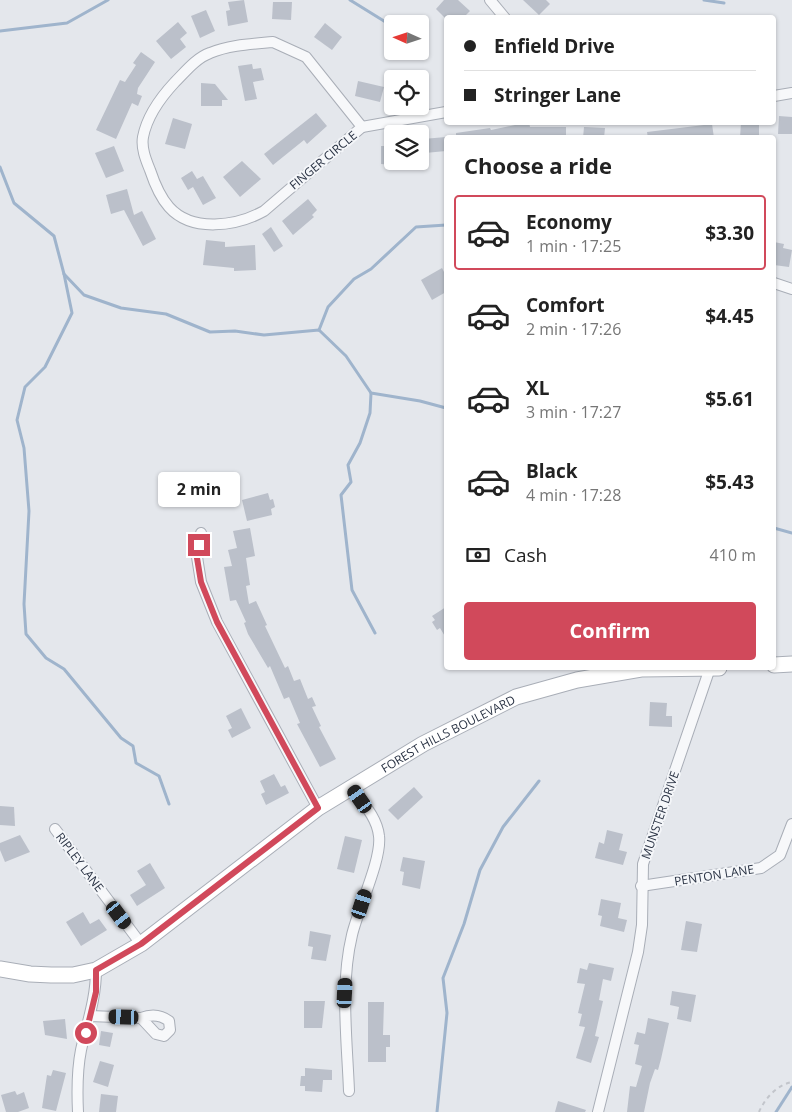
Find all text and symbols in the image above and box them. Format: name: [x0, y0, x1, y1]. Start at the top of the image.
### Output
north arrow: [384, 15, 429, 60]
map controls: [384, 15, 429, 170]
text: Enfield Drive: [494, 33, 615, 59]
button: locate: [384, 70, 429, 115]
text: Stringer Lane: [494, 82, 621, 108]
button: layers: [384, 125, 429, 170]
street label: FINGER CIRCLE: [286, 127, 360, 193]
text: Choose a ride: [464, 150, 612, 180]
text: Economy: [526, 209, 612, 235]
icon: car: [466, 210, 511, 255]
text: $3.30: [705, 220, 754, 246]
text: 1 min · 17:25: [526, 235, 621, 257]
text: Comfort: [526, 292, 605, 318]
icon: car: [466, 293, 511, 338]
text: $4.45: [705, 303, 754, 329]
text: 2 min · 17:26: [526, 318, 621, 340]
text: XL: [526, 375, 549, 401]
icon: car: [466, 376, 511, 421]
text: $5.61: [705, 386, 754, 412]
text: 3 min · 17:27: [526, 401, 621, 423]
text: Black: [526, 458, 578, 484]
icon: car: [466, 459, 511, 504]
text: $5.43: [705, 469, 754, 495]
callout: 2 min: [158, 472, 240, 508]
text: 2 min: [177, 478, 221, 500]
text: 4 min · 17:28: [526, 484, 621, 506]
route end: [188, 534, 210, 556]
icon: cash: [464, 541, 492, 569]
text: Cash: [504, 542, 547, 568]
text: 410 m: [710, 544, 756, 566]
button: Confirm: [464, 602, 756, 660]
street label: FOREST HILLS BOULEVARD: [377, 690, 518, 776]
street label: MUNSTER DRIVE: [637, 769, 683, 861]
car: [345, 782, 374, 816]
street label: RIPLEY LANE: [52, 829, 108, 895]
street label: PENTON LANE: [673, 860, 755, 890]
car: [350, 887, 373, 921]
car: [103, 899, 134, 931]
car: [336, 978, 353, 1008]
car: [108, 1009, 139, 1025]
route start: [75, 1022, 97, 1044]

